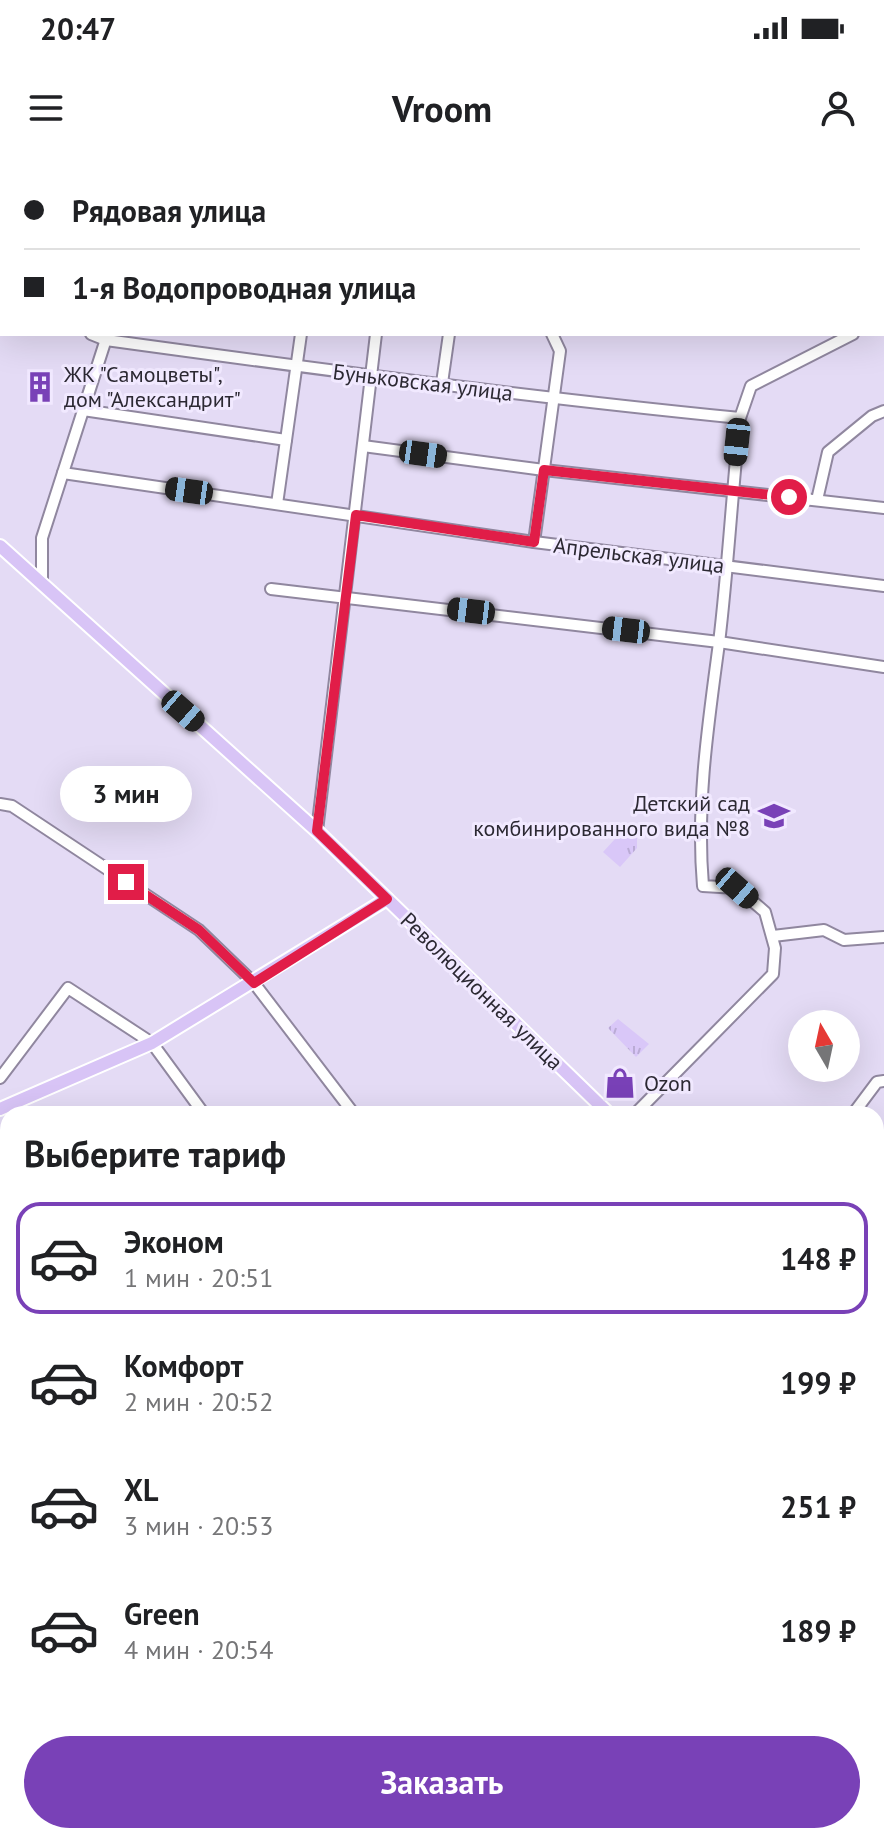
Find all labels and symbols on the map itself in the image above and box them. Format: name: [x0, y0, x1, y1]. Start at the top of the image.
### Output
street label: Буньковская улица: [331, 357, 515, 407]
place label: ЖК "Самоцветы", дом "Александрит": [63, 360, 241, 413]
building icon: ЖК "Самоцветы", дом "Александрит": [23, 370, 57, 404]
car: [723, 417, 751, 467]
car: [398, 439, 448, 469]
car: [164, 476, 214, 506]
route start: [771, 479, 807, 515]
street label: Апрельская улица: [552, 531, 726, 579]
car: [446, 596, 496, 626]
car: [601, 615, 651, 645]
car: [157, 686, 209, 736]
callout: 3 мин: [60, 766, 192, 822]
place label: Детский сад комбинированного вида №8: [473, 789, 750, 842]
school or university icon: Детский сад комбинированного вида №8: [757, 799, 791, 833]
car: [711, 863, 763, 913]
route end: [108, 864, 144, 900]
street label: Революционная улица: [395, 906, 569, 1076]
north arrow: [788, 1010, 860, 1082]
shop icon: Ozon: [603, 1066, 637, 1100]
place label: Ozon: [644, 1069, 692, 1097]

